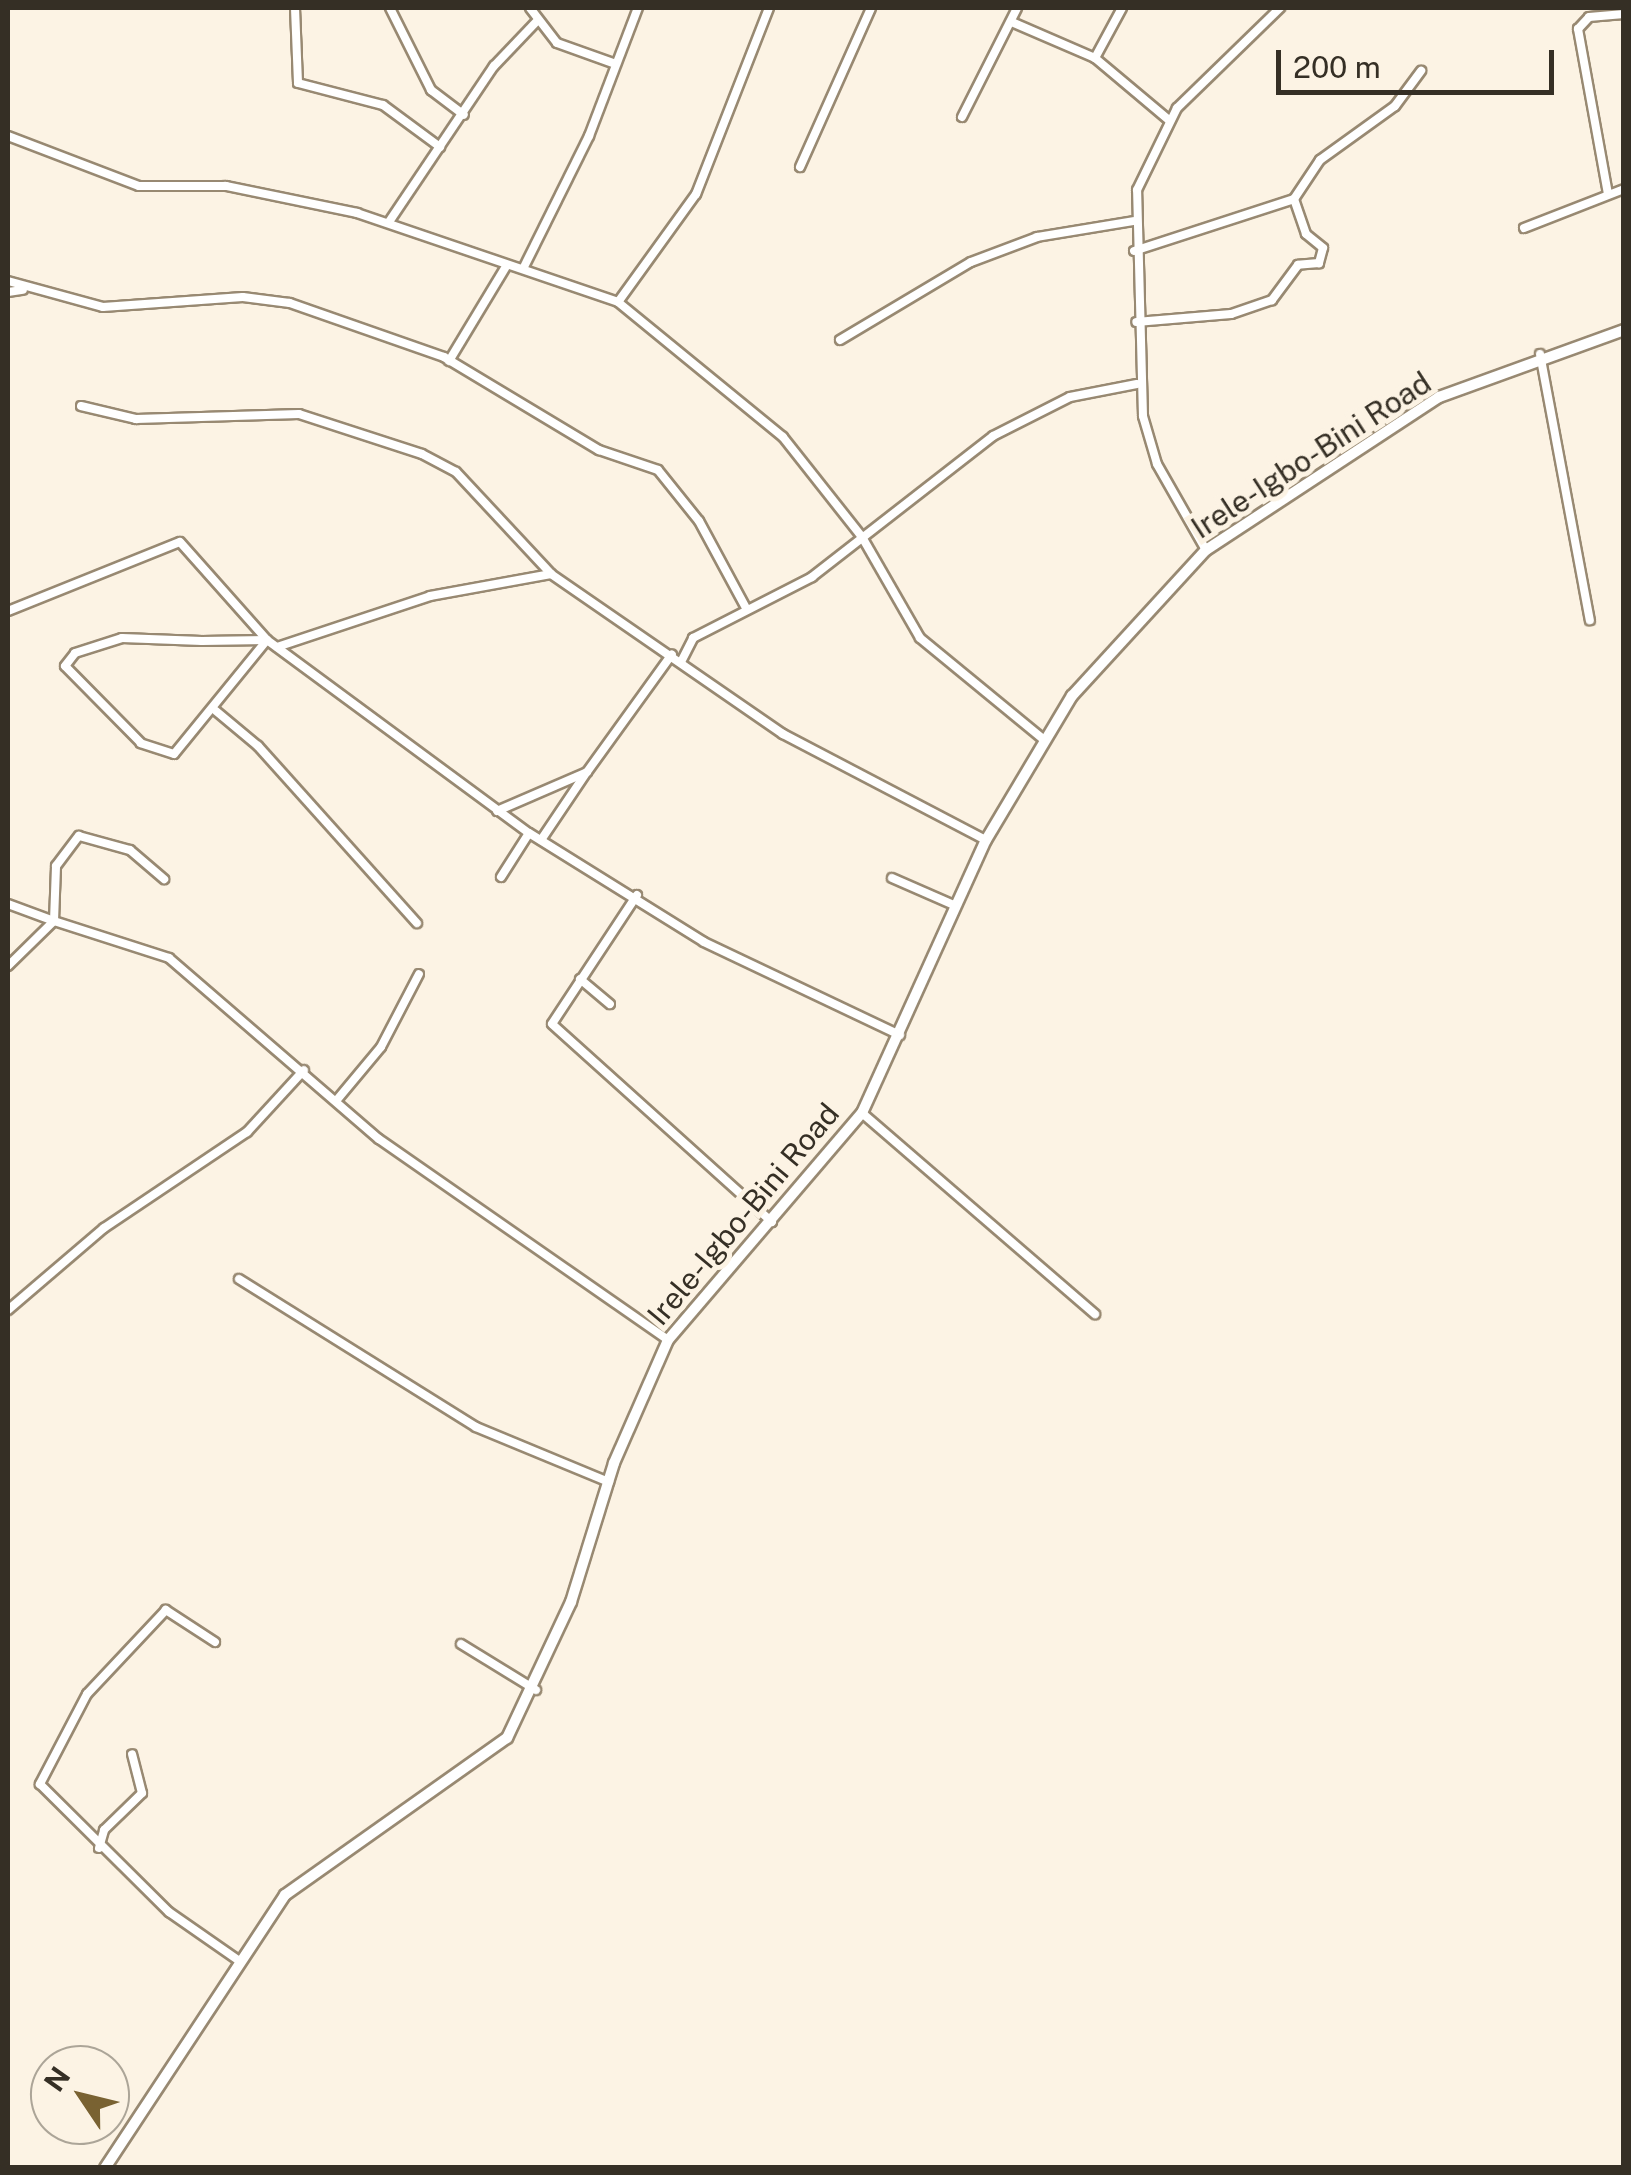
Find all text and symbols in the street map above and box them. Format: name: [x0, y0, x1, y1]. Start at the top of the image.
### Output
scale bar: [1281, 30, 1558, 92]
text: 200 m: [1293, 49, 1381, 85]
street label: Irele-Igbo-Bini Road: [1185, 364, 1437, 546]
street label: Irele-Igbo-Bini Road: [640, 1096, 846, 1332]
north arrow: [30, 2045, 130, 2145]
text: N: [37, 2060, 76, 2097]

